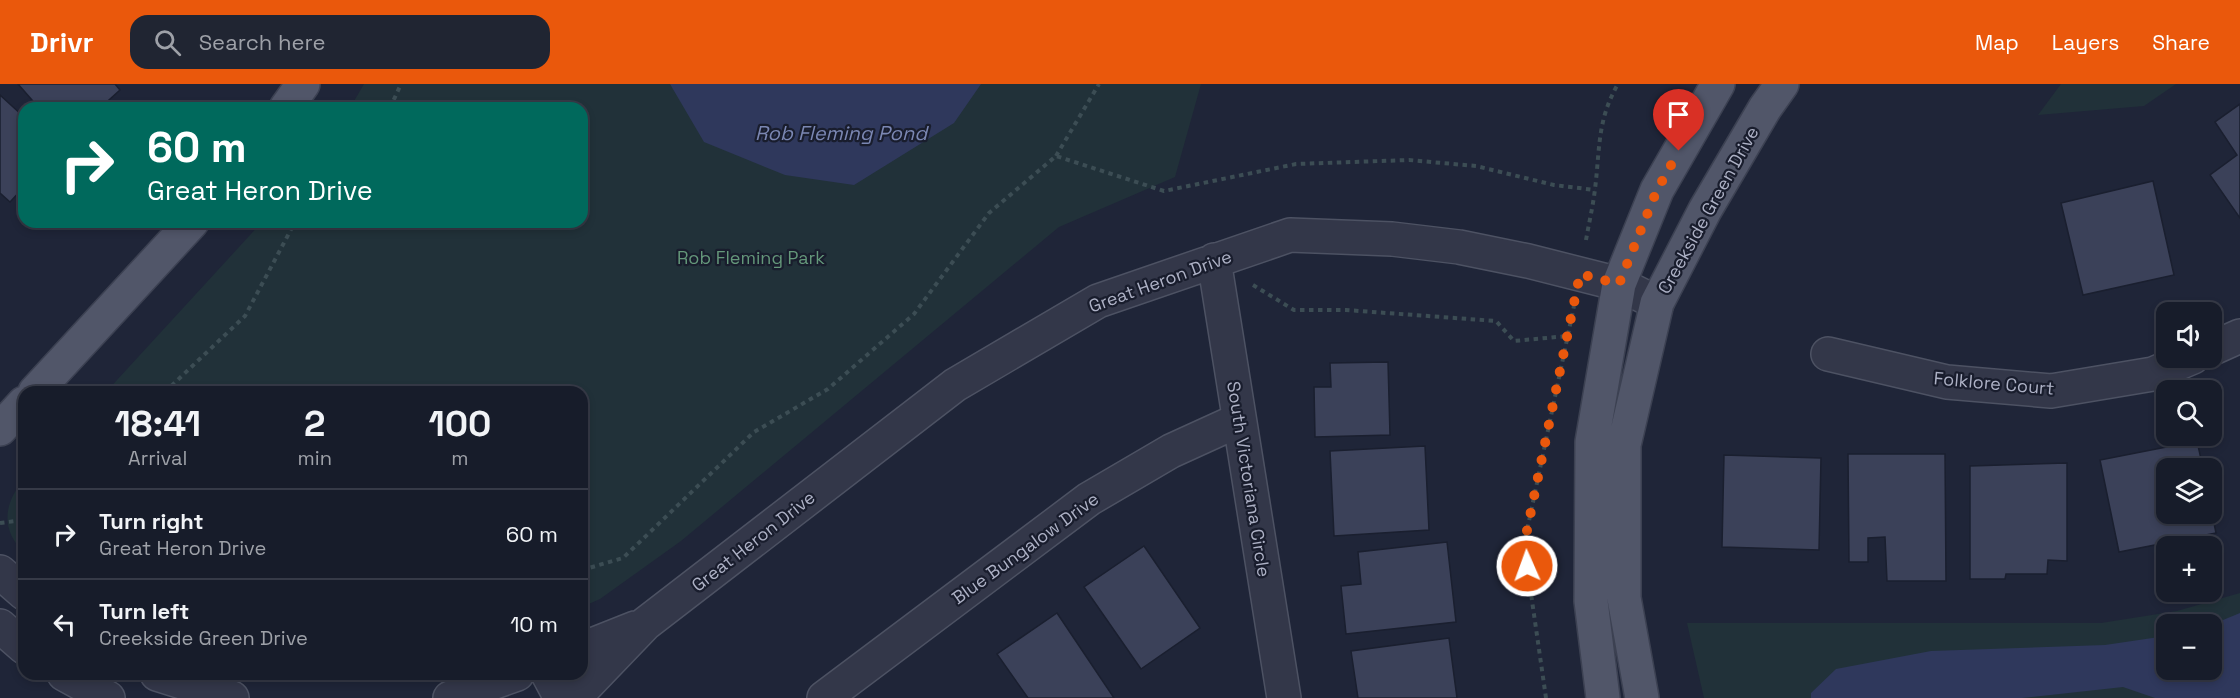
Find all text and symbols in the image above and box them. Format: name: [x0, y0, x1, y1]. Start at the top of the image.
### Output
search box: [130, 15, 550, 69]
text: Drivr: [30, 24, 94, 60]
icon: search: [151, 26, 184, 59]
text: Search here: [199, 28, 325, 56]
text: Map: [1975, 29, 2019, 56]
text: Layers: [2052, 29, 2119, 56]
text: Share: [2152, 29, 2210, 56]
pin: [1653, 89, 1704, 151]
icon: arrive: [1662, 98, 1695, 131]
water label: Rob Fleming Pond: [755, 120, 929, 146]
text: 60 m: [147, 121, 247, 174]
street label: Creekside Green Drive: [1652, 122, 1764, 298]
icon: right: [48, 126, 126, 204]
text: Great Heron Drive: [147, 173, 373, 208]
street label: Great Heron Drive: [1085, 244, 1235, 318]
park label: Rob Fleming Park: [677, 246, 825, 269]
map controls: [2156, 302, 2222, 680]
button: sound: [2156, 302, 2222, 368]
street label: Folklore Court: [1933, 366, 2055, 400]
street label: South Victoriana Circle: [1222, 380, 1276, 578]
button: search: [2156, 380, 2222, 446]
text: 18:41: [115, 401, 201, 447]
text: 2: [304, 401, 325, 447]
text: 100: [428, 401, 491, 447]
text: Arrival: [128, 445, 187, 471]
text: min: [298, 445, 332, 471]
text: m: [451, 445, 469, 471]
button: layers: [2156, 458, 2222, 524]
street label: Great Heron Drive: [687, 486, 819, 596]
street label: Blue Bungalow Drive: [947, 487, 1103, 609]
text: Turn right: [99, 507, 204, 535]
icon: right: [48, 518, 81, 551]
text: 60 m: [506, 520, 558, 548]
position arrow: [1495, 534, 1559, 598]
text: Great Heron Drive: [99, 535, 266, 561]
button: +: [2156, 536, 2222, 602]
text: Turn left: [99, 597, 189, 625]
icon: left: [48, 608, 81, 641]
text: 10 m: [510, 610, 558, 638]
button: −: [2156, 614, 2222, 680]
text: Creekside Green Drive: [99, 625, 308, 651]

